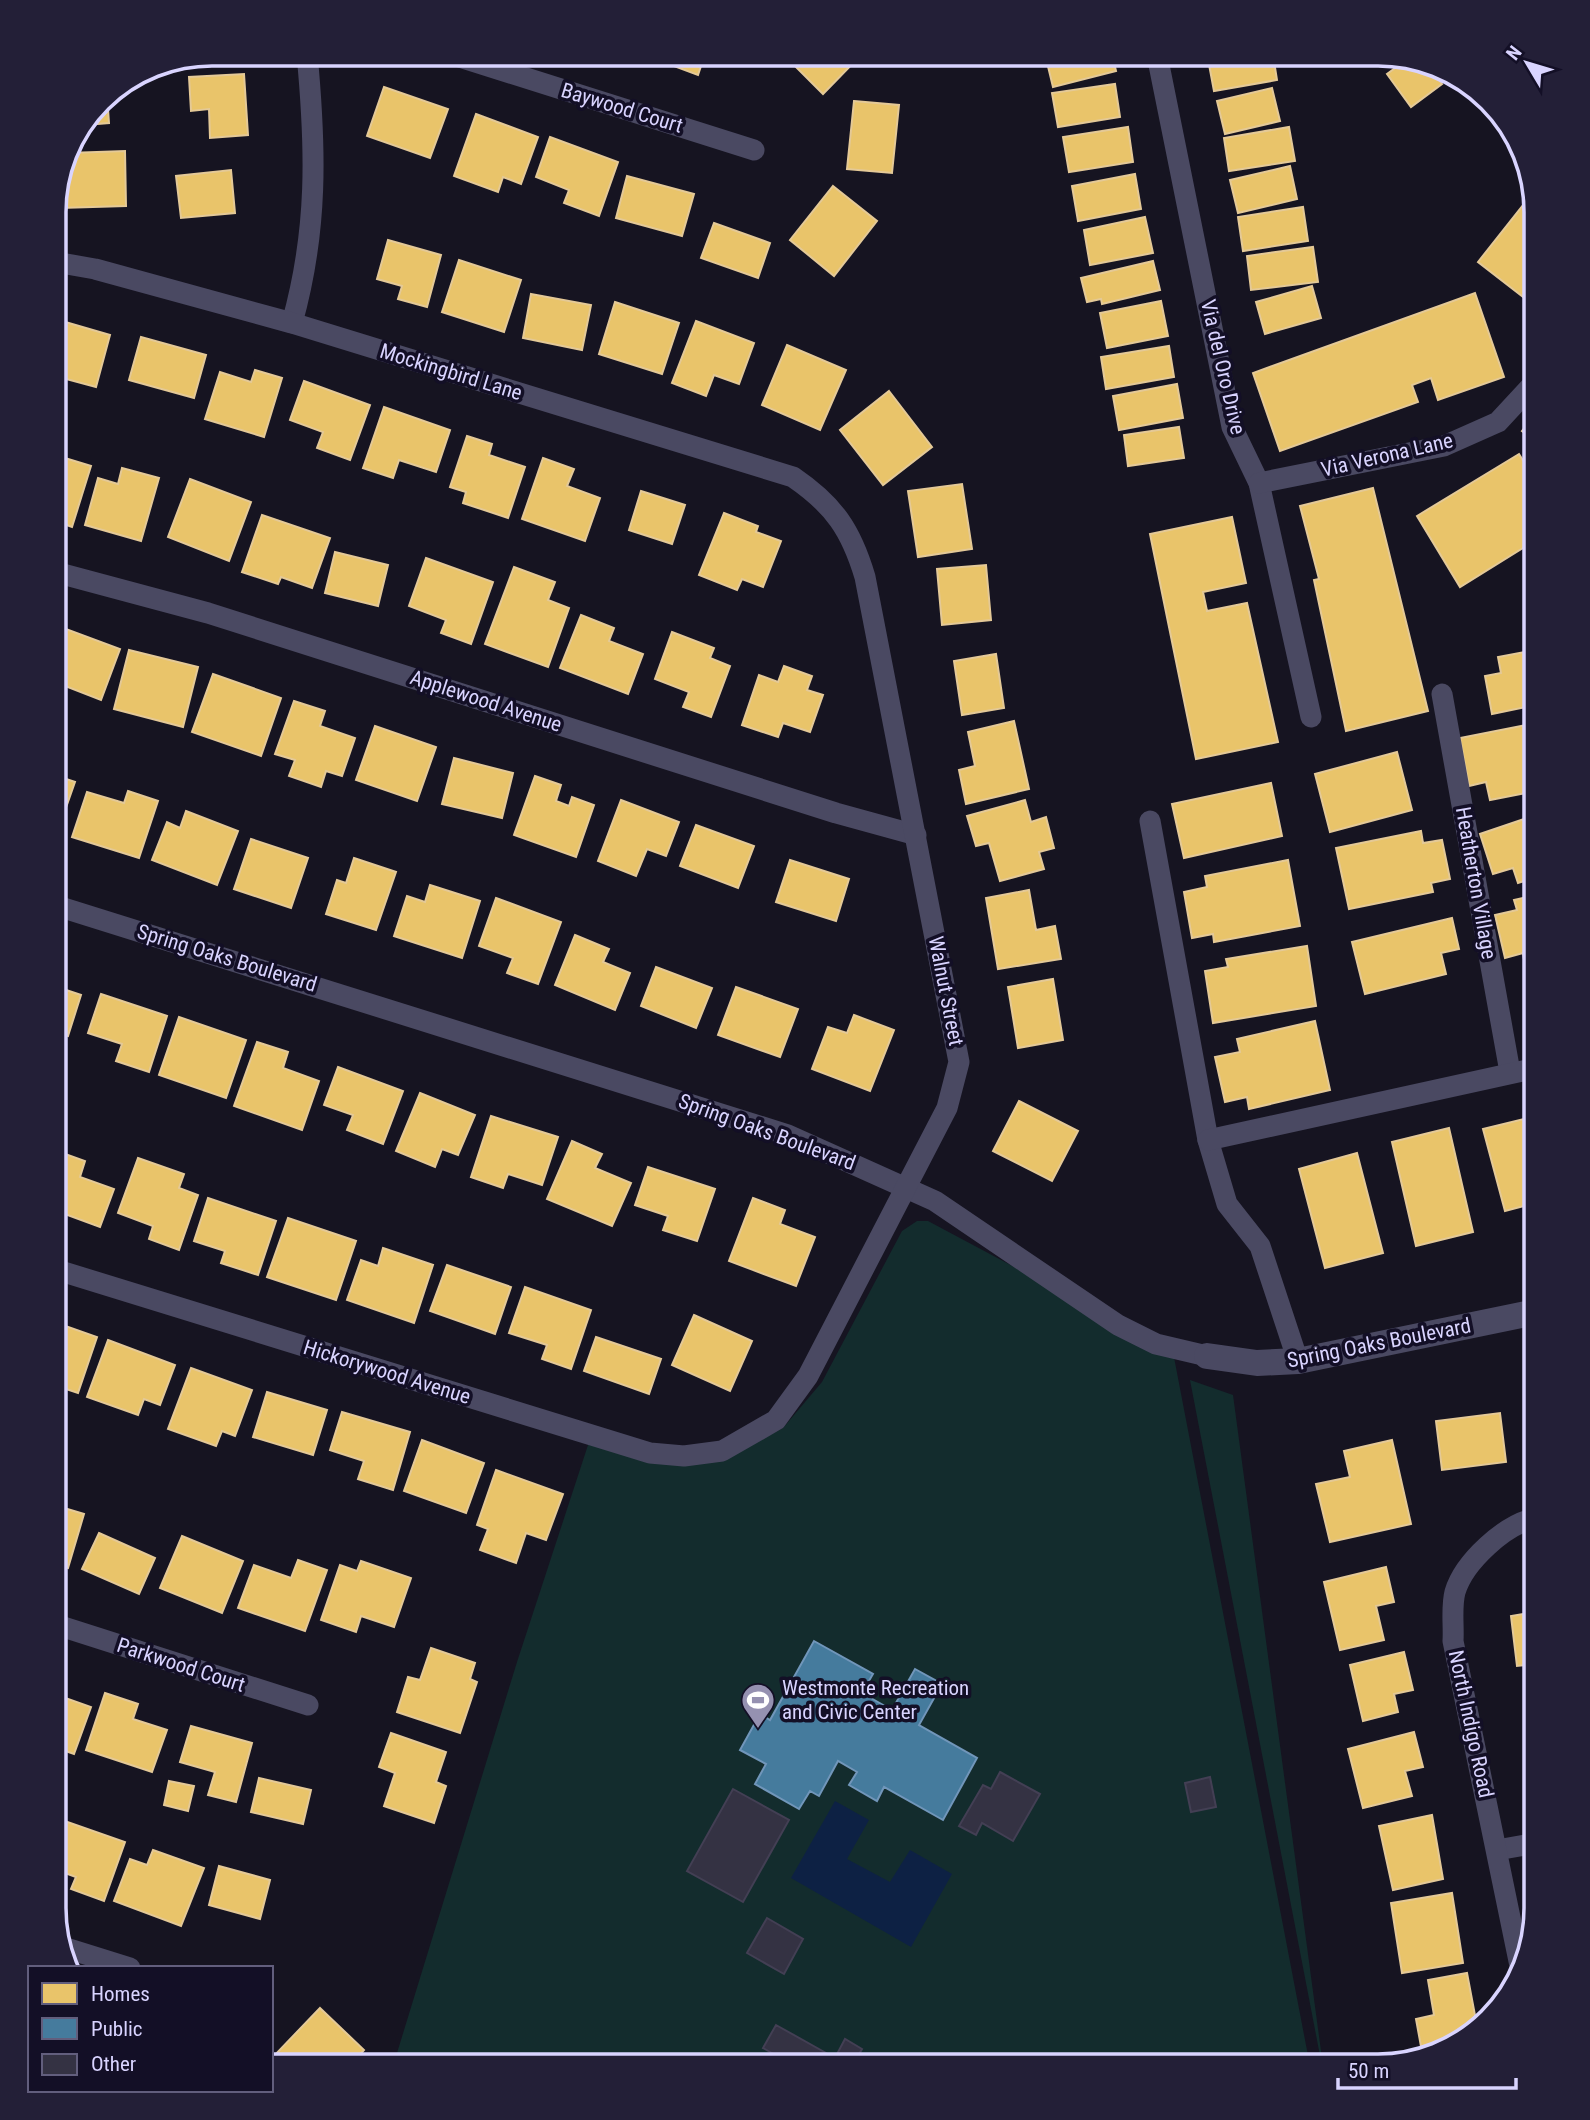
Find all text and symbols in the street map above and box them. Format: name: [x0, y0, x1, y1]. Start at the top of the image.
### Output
north arrow: [1492, 28, 1562, 98]
text: N: [1501, 41, 1527, 65]
street label: Baywood Court: [558, 78, 686, 138]
street label: Via del Oro Drive: [1196, 297, 1250, 437]
street label: Mockingbird Lane: [377, 339, 525, 405]
street label: Via Verona Lane: [1319, 428, 1455, 482]
street label: Applewood Avenue: [407, 665, 565, 737]
street label: Heatherton Village: [1451, 805, 1501, 961]
street label: Spring Oaks Boulevard: [134, 919, 320, 997]
street label: Walnut Street: [924, 934, 968, 1048]
street label: Spring Oaks Boulevard: [675, 1089, 859, 1175]
street label: Spring Oaks Boulevard: [1285, 1313, 1473, 1373]
street label: Hickorywood Avenue: [301, 1335, 474, 1409]
street label: Parkwood Court: [114, 1633, 248, 1697]
street label: North Indigo Road: [1444, 1648, 1498, 1800]
place label: Westmonte Recreation and Civic Center: [782, 1676, 969, 1724]
sports icon: Westmonte Recreation and Civic Center: [739, 1681, 777, 1730]
legend: [28, 1966, 273, 2092]
text: Homes: [91, 1982, 150, 2006]
text: Public: [91, 2017, 143, 2041]
scale bar: [1338, 2046, 1516, 2090]
text: Other: [91, 2052, 136, 2076]
text: 50 m: [1348, 2059, 1389, 2083]

